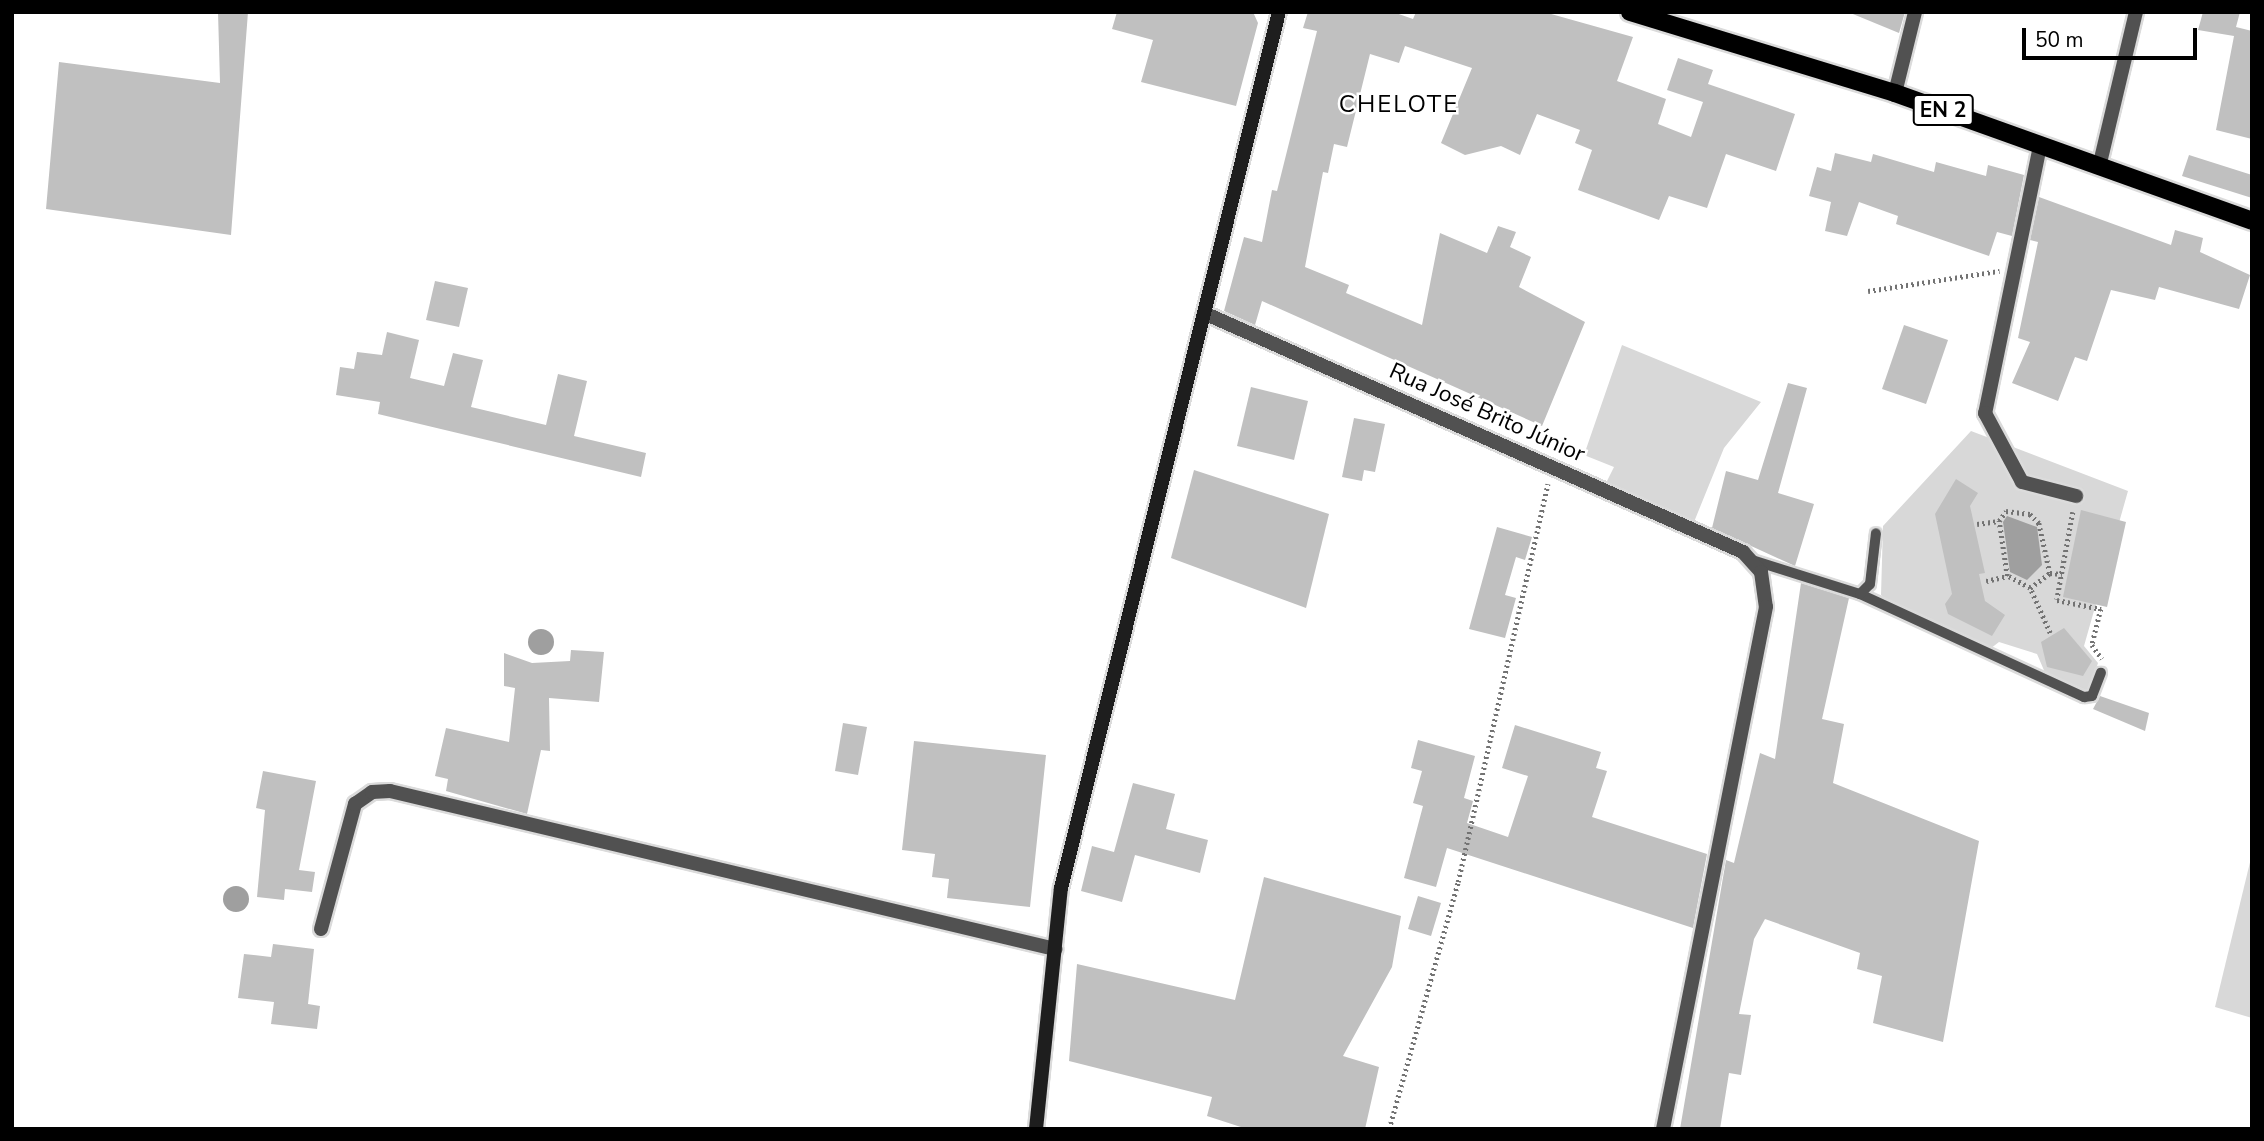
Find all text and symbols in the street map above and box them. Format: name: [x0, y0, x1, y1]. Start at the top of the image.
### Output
scale bar: [2026, 14, 2201, 58]
text: 50 m: [2035, 26, 2084, 54]
district label: CHELOTE: [1340, 91, 1458, 119]
road number: EN 2: [1912, 92, 1974, 128]
street label: Rua José Brito Júnior: [1385, 357, 1589, 469]

